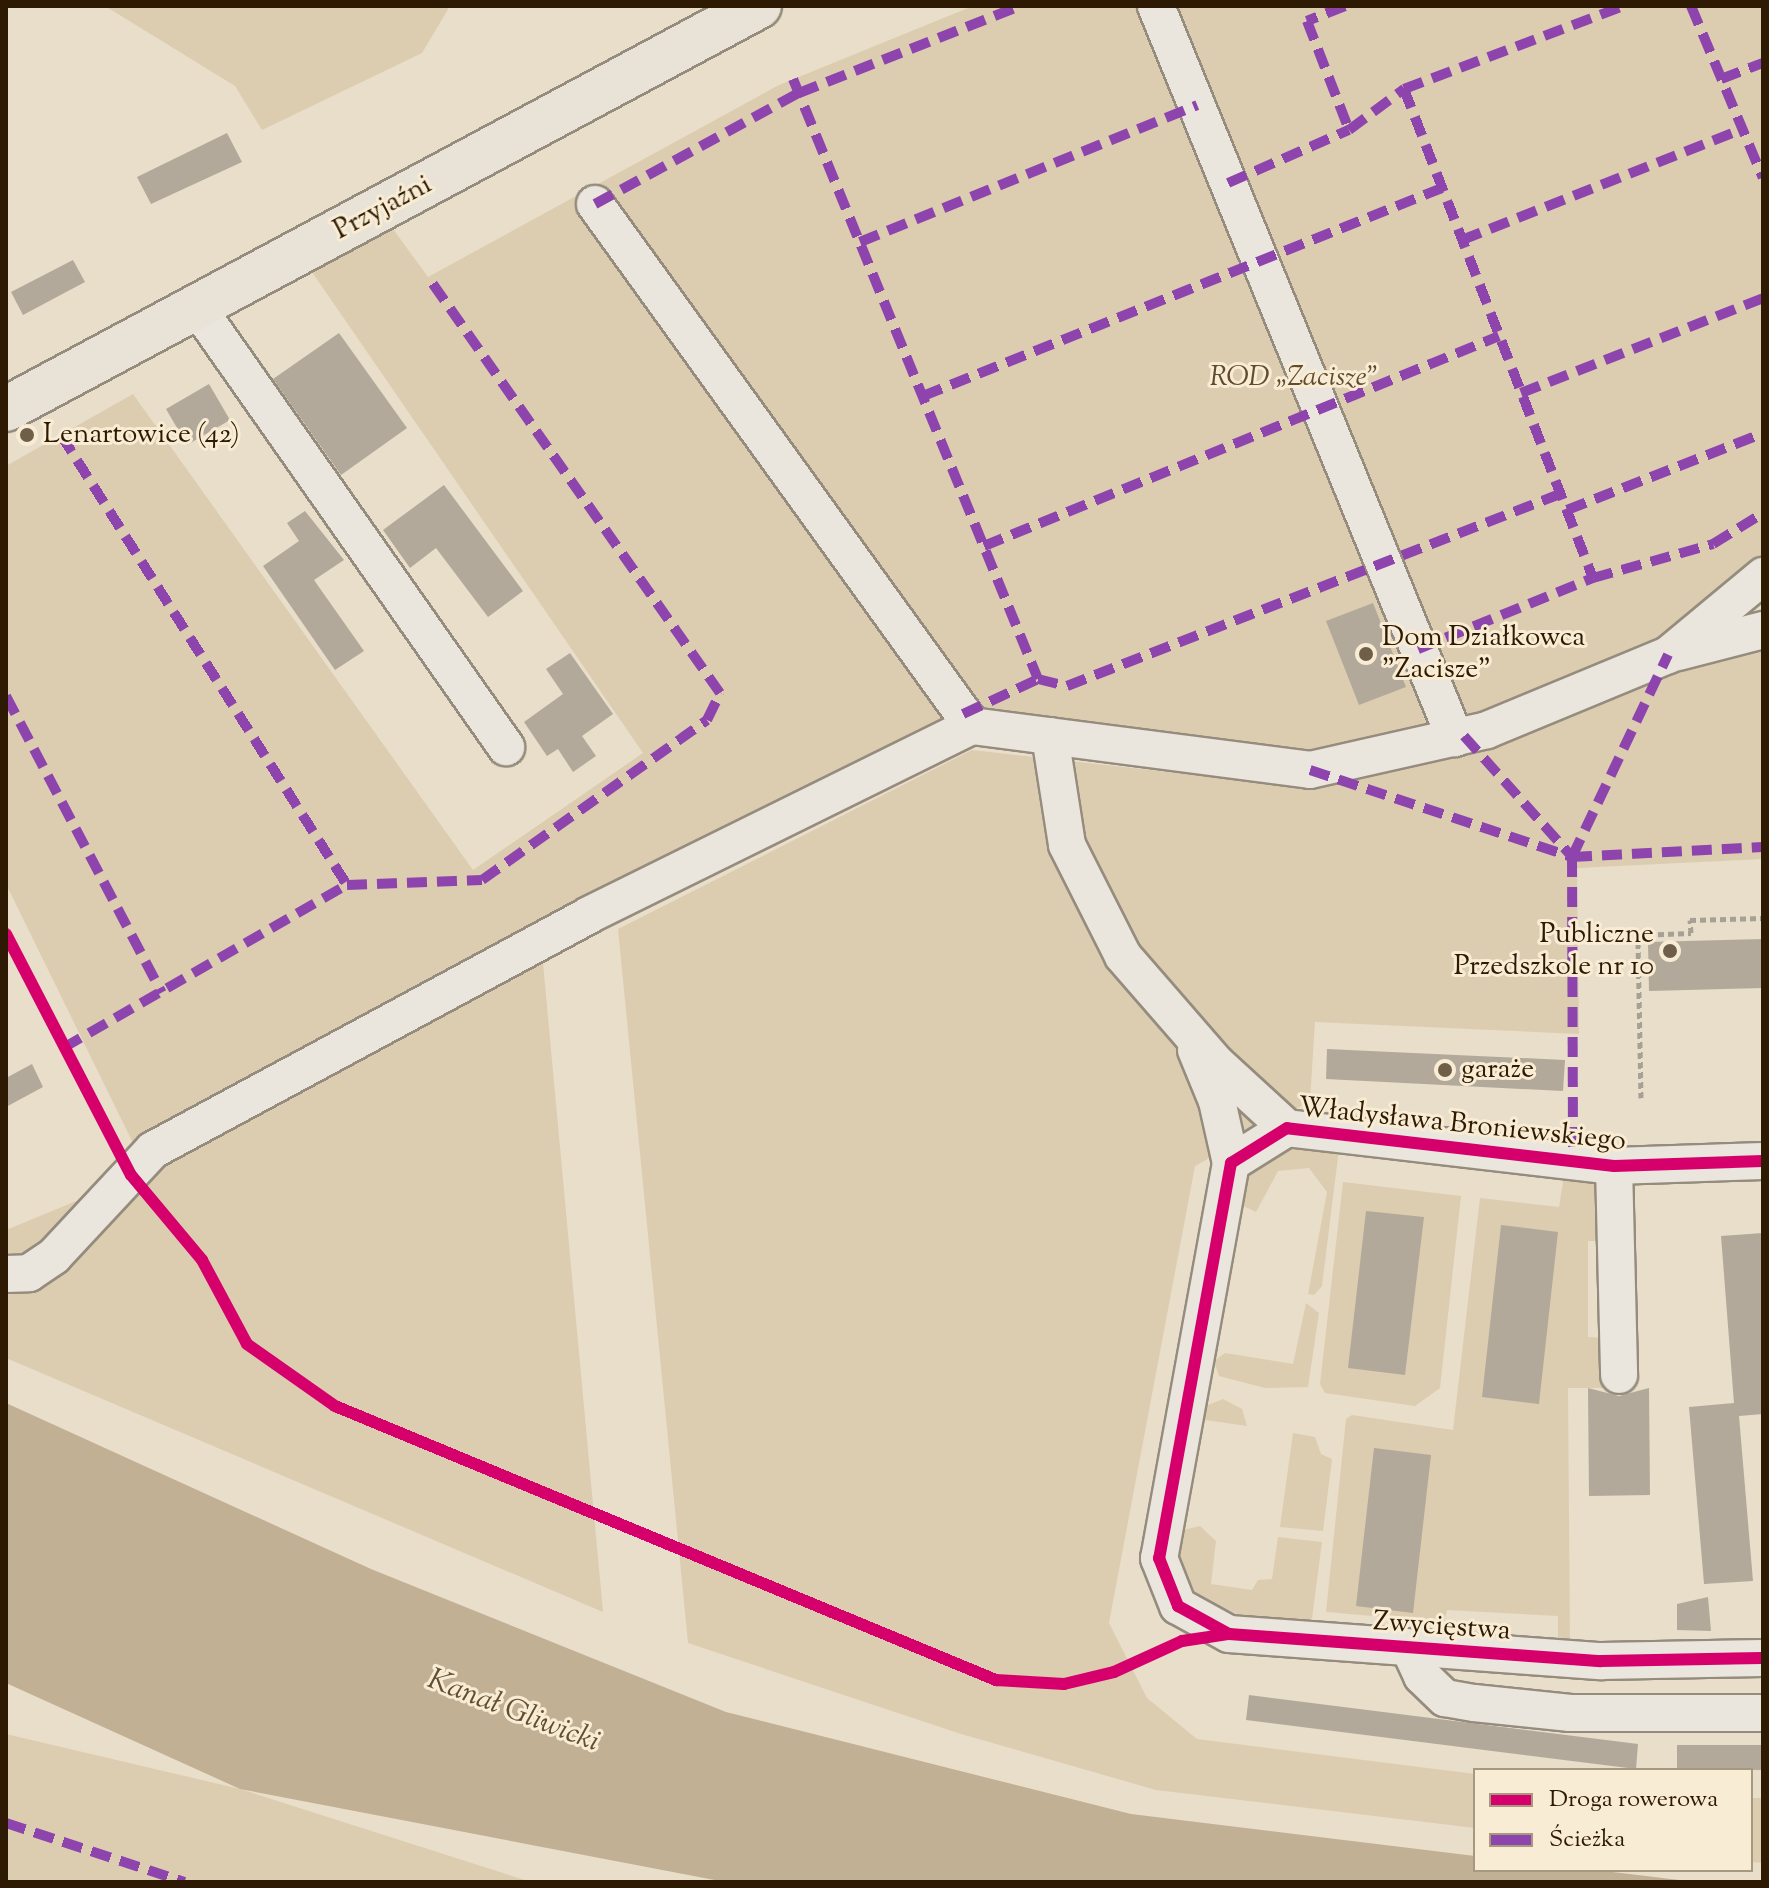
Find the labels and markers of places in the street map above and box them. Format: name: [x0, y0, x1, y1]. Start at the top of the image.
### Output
place label: Lenartowice (42): [43, 418, 240, 452]
marker: Lenartowice (42): [18, 426, 36, 444]
place label: Dom Działkowca "Zacisze": [1382, 621, 1585, 687]
marker: Dom Działkowca "Zacisze": [1357, 645, 1375, 663]
place label: Publiczne Przedszkole nr 10: [1454, 918, 1654, 984]
marker: Publiczne Przedszkole nr 10: [1661, 942, 1679, 960]
place label: garaże: [1461, 1053, 1534, 1087]
marker: garaże: [1436, 1061, 1454, 1079]

